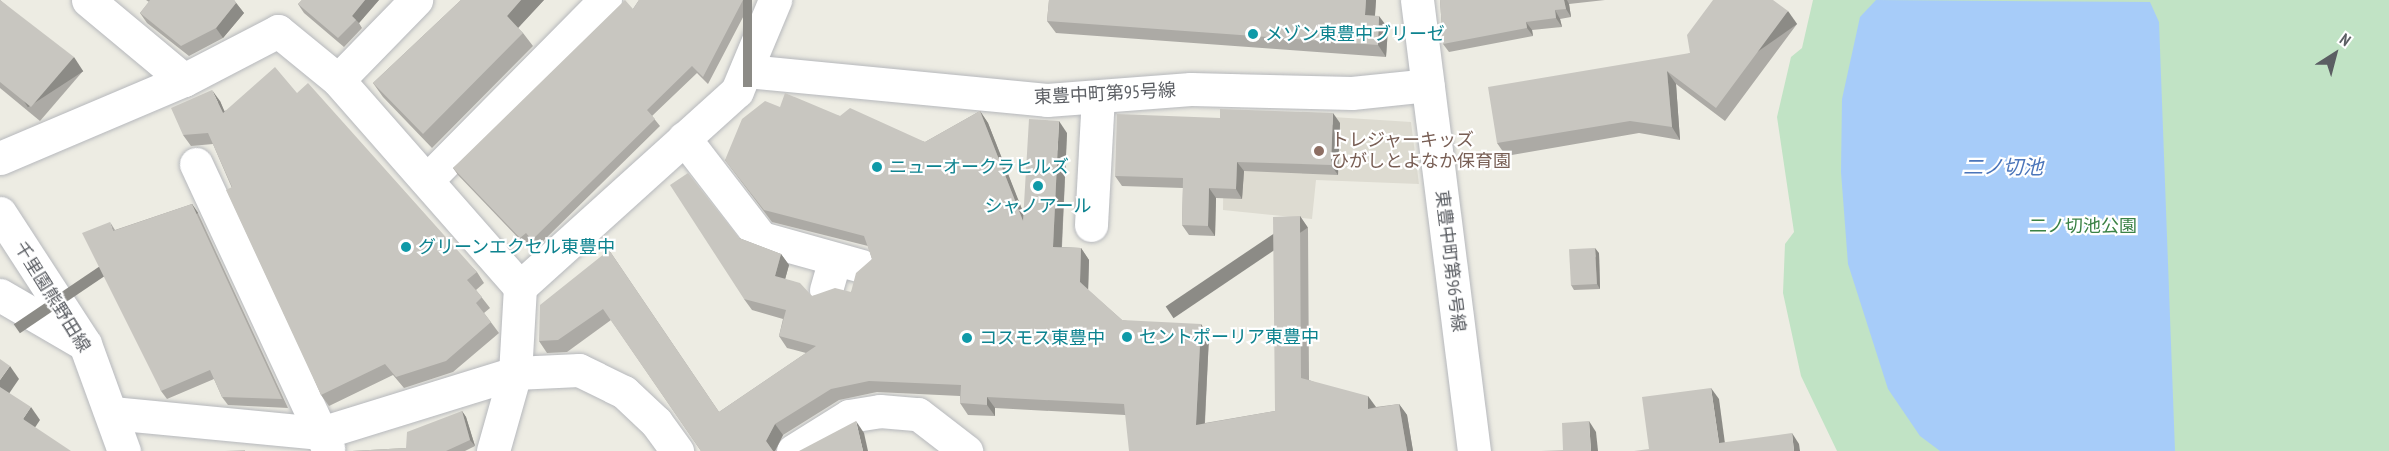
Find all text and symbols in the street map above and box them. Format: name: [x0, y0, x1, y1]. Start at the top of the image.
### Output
place label: メゾン東豊中ブリーゼ: [1265, 23, 1445, 45]
north arrow: [2305, 24, 2365, 84]
marker: メゾン東豊中ブリーゼ: [1246, 27, 1260, 41]
text: N: [2336, 29, 2355, 50]
street label: 東豊中町第95号線: [1033, 79, 1177, 109]
place label: トレジャーキッズ ひがしとよなか保育園: [1331, 130, 1511, 172]
marker: トレジャーキッズ ひがしとよなか保育園: [1312, 144, 1326, 158]
water label: 二ノ切池: [1963, 155, 2043, 179]
place label: ニューオークラヒルズ: [889, 156, 1069, 178]
marker: ニューオークラヒルズ: [870, 160, 884, 174]
marker: シャノアール: [1031, 179, 1045, 193]
street label: 東豊中町第96号線: [1431, 189, 1469, 333]
place label: シャノアール: [985, 195, 1091, 217]
park label: 二ノ切池公園: [2029, 215, 2137, 237]
place label: グリーンエクセル東豊中: [418, 236, 616, 258]
street label: 千里園熊野田線: [9, 238, 95, 356]
marker: グリーンエクセル東豊中: [399, 240, 413, 254]
place label: セントポーリア東豊中: [1139, 326, 1319, 348]
place label: コスモス東豊中: [979, 327, 1105, 349]
marker: セントポーリア東豊中: [1120, 330, 1134, 344]
marker: コスモス東豊中: [960, 331, 974, 345]

